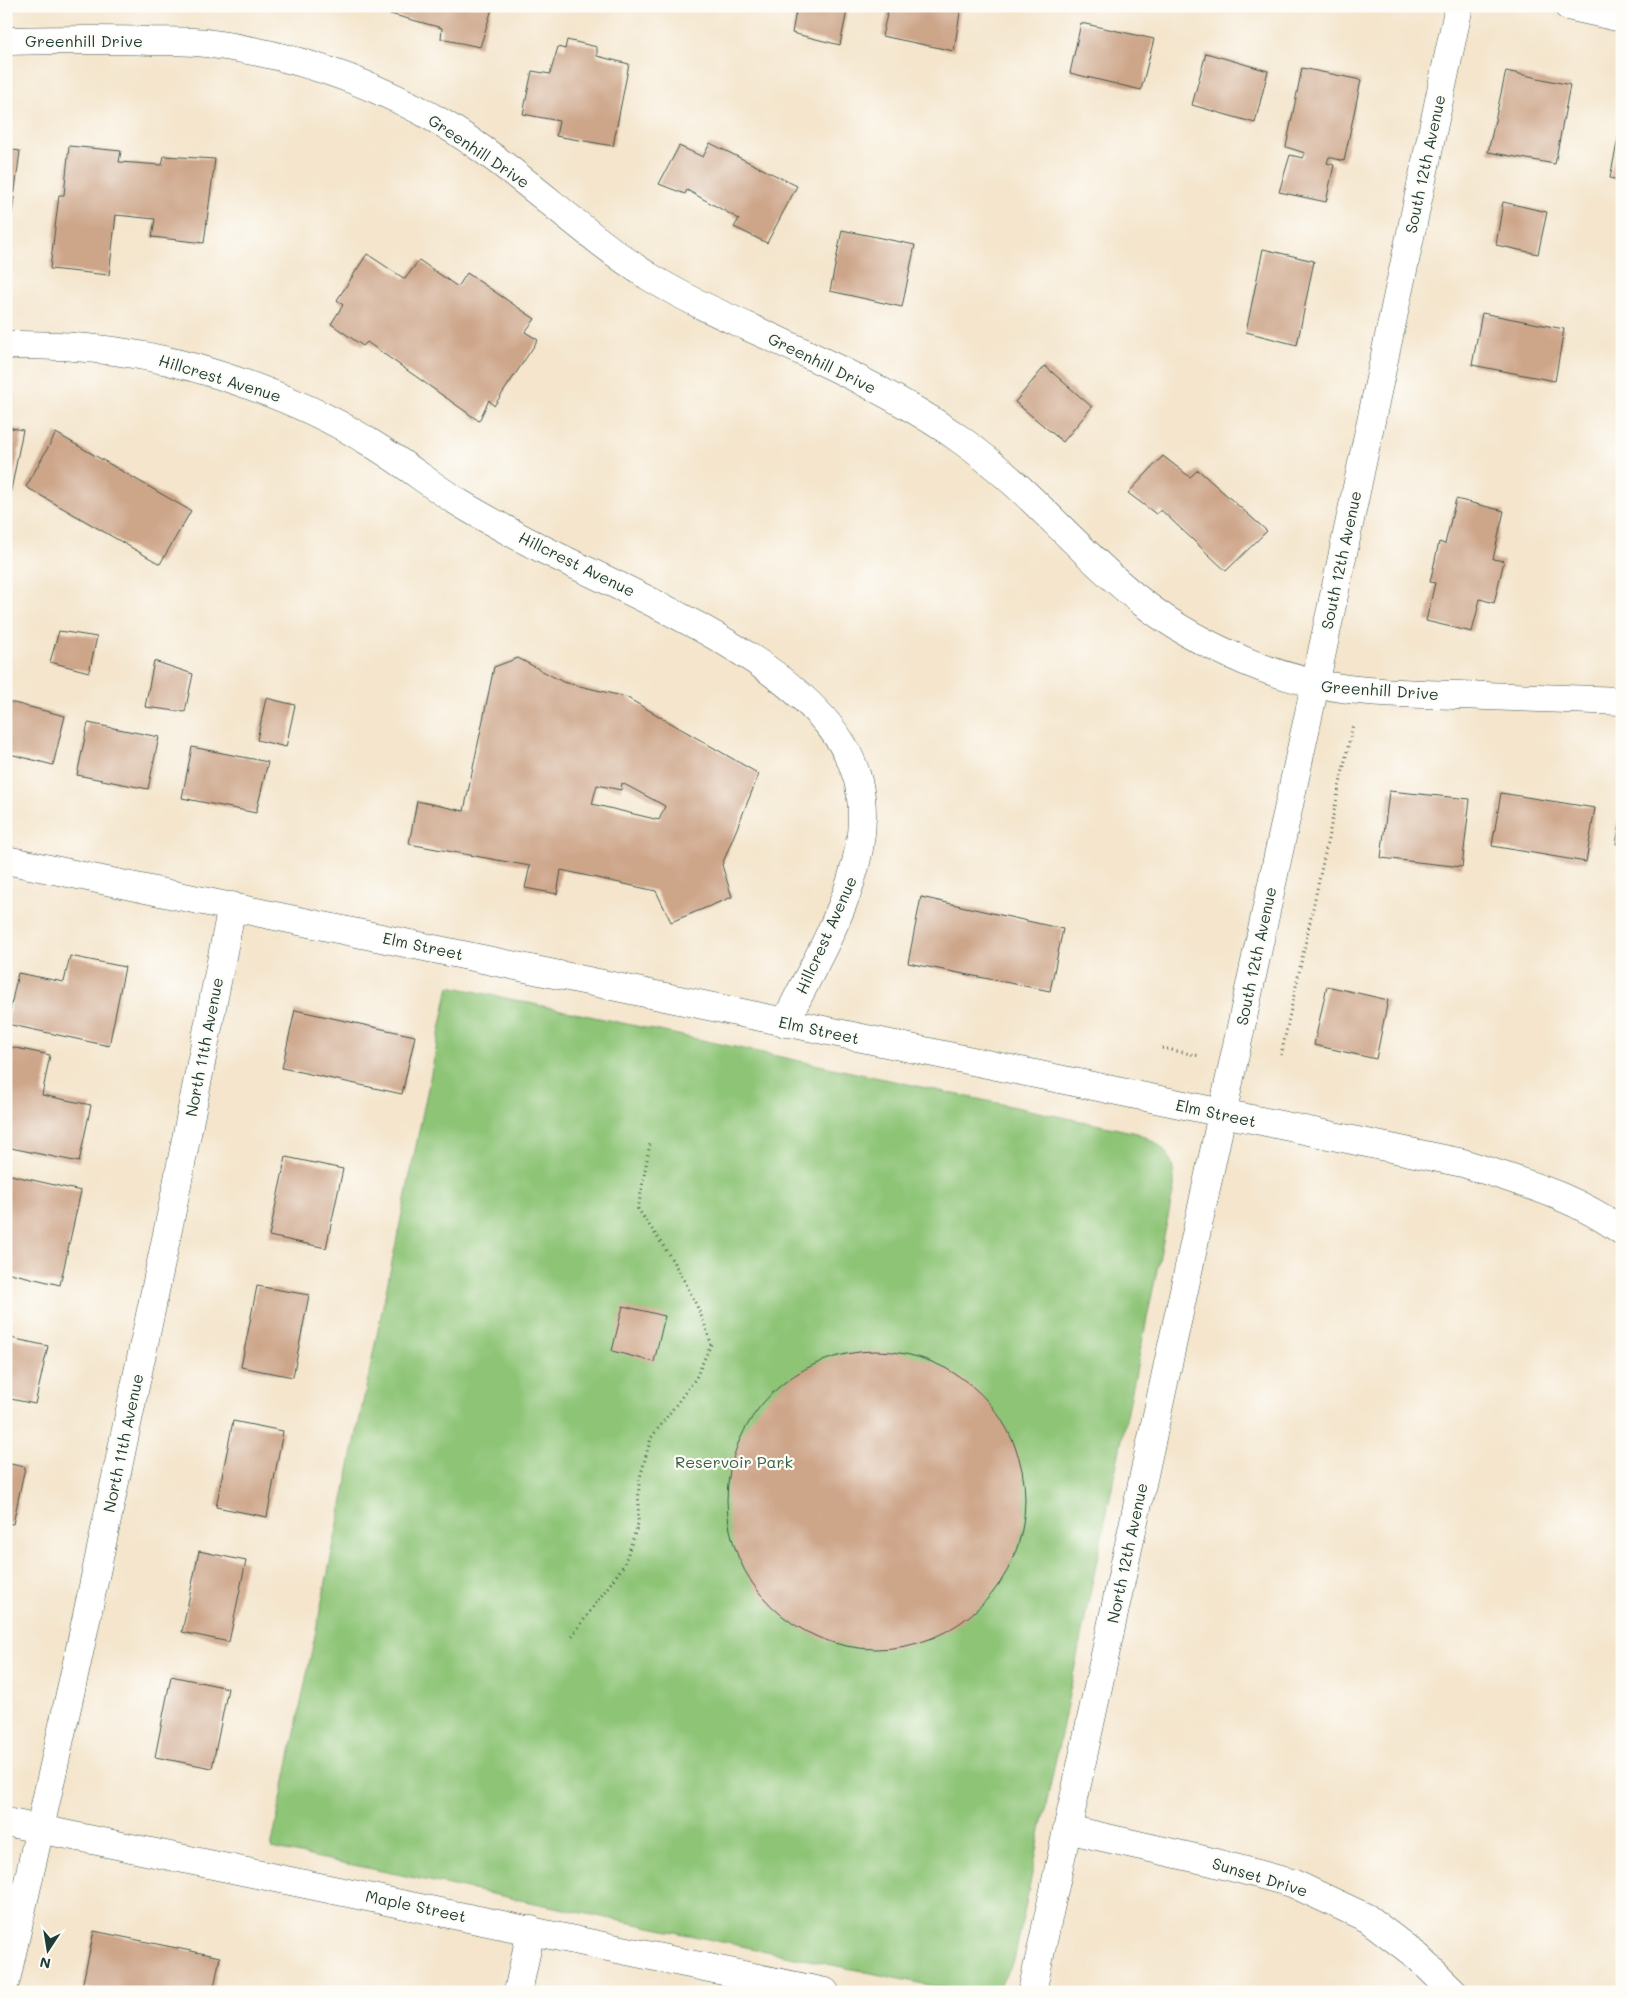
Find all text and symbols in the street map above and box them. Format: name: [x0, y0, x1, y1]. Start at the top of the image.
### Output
street label: Greenhill Drive: [25, 30, 143, 51]
street label: South 12th Avenue: [1400, 93, 1449, 235]
street label: Greenhill Drive: [425, 109, 534, 192]
street label: Greenhill Drive: [765, 327, 880, 398]
street label: Hillcrest Avenue: [156, 349, 284, 406]
street label: South 12th Avenue: [1316, 489, 1365, 631]
street label: Hillcrest Avenue: [516, 526, 639, 601]
street label: Greenhill Drive: [1320, 675, 1440, 704]
street label: Hillcrest Avenue: [790, 873, 861, 997]
street label: South 12th Avenue: [1231, 885, 1280, 1027]
street label: Elm Street: [381, 927, 465, 964]
street label: North 11th Avenue: [180, 976, 227, 1118]
street label: Elm Street: [777, 1011, 861, 1048]
street label: Elm Street: [1174, 1094, 1258, 1131]
street label: North 11th Avenue: [98, 1372, 147, 1514]
park label: Reservoir Park: [675, 1451, 793, 1472]
street label: North 12th Avenue: [1101, 1481, 1152, 1625]
street label: Sunset Drive: [1210, 1852, 1310, 1901]
street label: Maple Street: [364, 1885, 468, 1926]
north arrow: [22, 1926, 72, 1976]
text: N: [38, 1953, 52, 1974]

